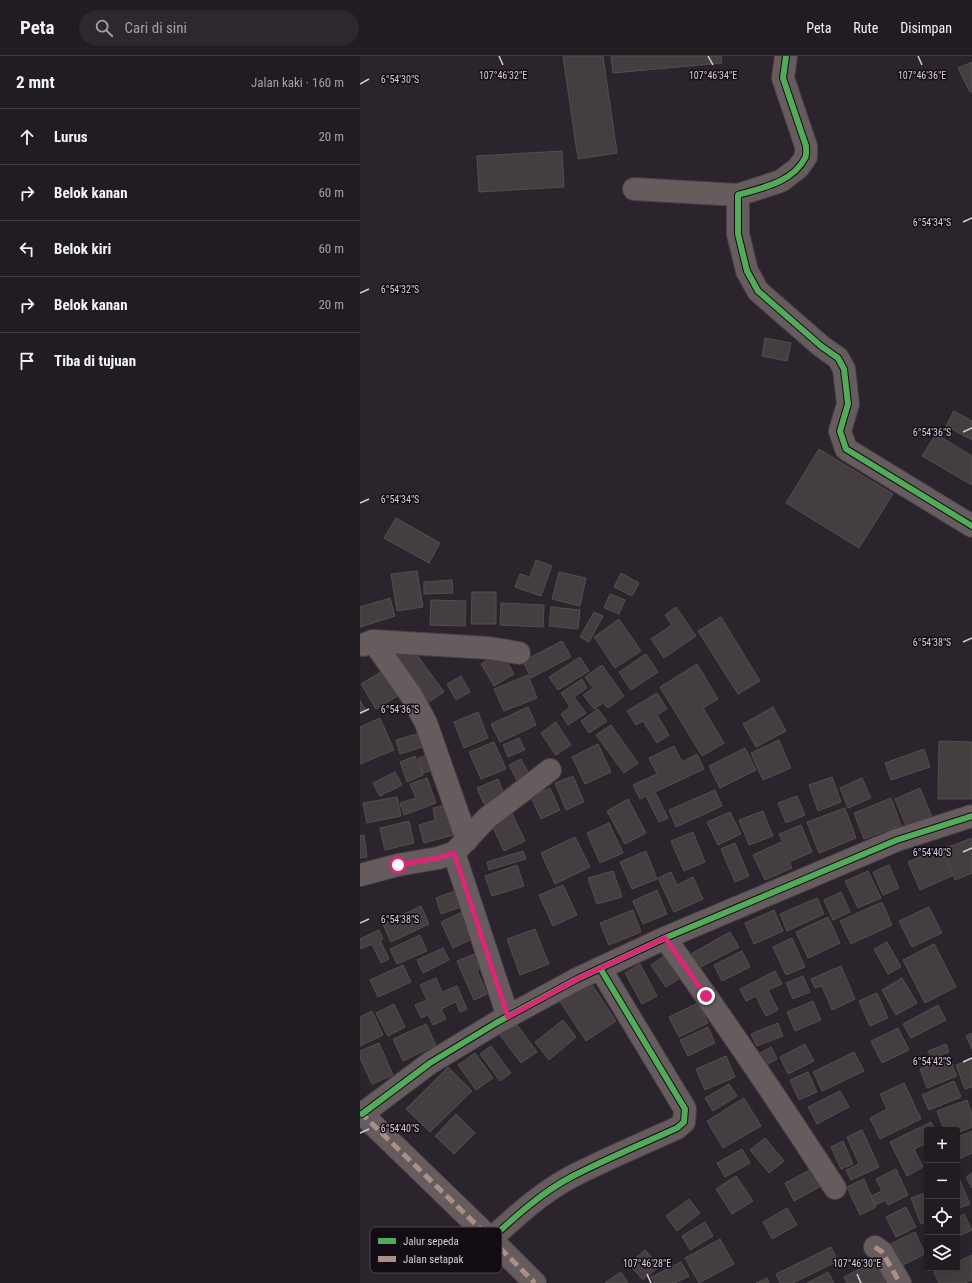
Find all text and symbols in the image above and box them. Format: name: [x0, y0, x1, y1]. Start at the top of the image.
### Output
search box: [79, 10, 359, 46]
text: Peta: [20, 16, 55, 39]
icon: search: [93, 17, 115, 39]
text: Cari di sini: [125, 19, 187, 37]
text: Peta: [806, 20, 831, 36]
text: Rute: [853, 20, 878, 36]
text: Disimpan: [900, 20, 952, 36]
text: 107°46'32"E: [479, 70, 527, 81]
text: 107°46'34"E: [689, 70, 737, 81]
text: 107°46'36"E: [898, 70, 946, 81]
text: 2 mnt: [16, 72, 55, 92]
text: 6°54'30"S: [381, 74, 419, 85]
text: Jalan kaki · 160 m: [251, 75, 344, 90]
icon: ahead: [16, 126, 38, 148]
text: Lurus: [54, 128, 88, 146]
text: 20 m: [318, 129, 344, 144]
icon: right: [16, 182, 38, 204]
text: Belok kanan: [54, 184, 128, 202]
text: 60 m: [318, 185, 344, 200]
text: 6°54'34"S: [913, 217, 951, 228]
icon: left: [16, 238, 38, 260]
text: Belok kiri: [54, 240, 111, 258]
text: 60 m: [318, 241, 344, 256]
text: 6°54'32"S: [381, 284, 419, 295]
icon: right: [16, 294, 38, 316]
text: Belok kanan: [54, 296, 128, 314]
text: 20 m: [318, 297, 344, 312]
icon: arrive: [16, 350, 38, 372]
text: Tiba di tujuan: [54, 352, 136, 370]
text: 6°54'36"S: [913, 427, 951, 438]
text: 6°54'34"S: [381, 494, 419, 505]
text: 6°54'38"S: [913, 637, 951, 648]
text: 6°54'36"S: [381, 704, 419, 715]
text: 6°54'40"S: [913, 847, 951, 858]
route start: [389, 856, 407, 874]
text: 6°54'38"S: [381, 914, 419, 925]
route end: [697, 987, 715, 1005]
text: 6°54'42"S: [913, 1056, 951, 1067]
text: 6°54'40"S: [381, 1123, 419, 1134]
map controls: [924, 1127, 960, 1271]
button: +: [924, 1127, 960, 1163]
button: −: [924, 1163, 960, 1199]
button: locate: [924, 1199, 960, 1235]
legend: [370, 1227, 502, 1273]
text: Jalur sepeda: [403, 1235, 459, 1248]
button: layers: [924, 1235, 960, 1271]
text: Jalan setapak: [403, 1253, 464, 1266]
text: 107°46'28"E: [623, 1258, 671, 1269]
text: 107°46'30"E: [833, 1258, 881, 1269]

